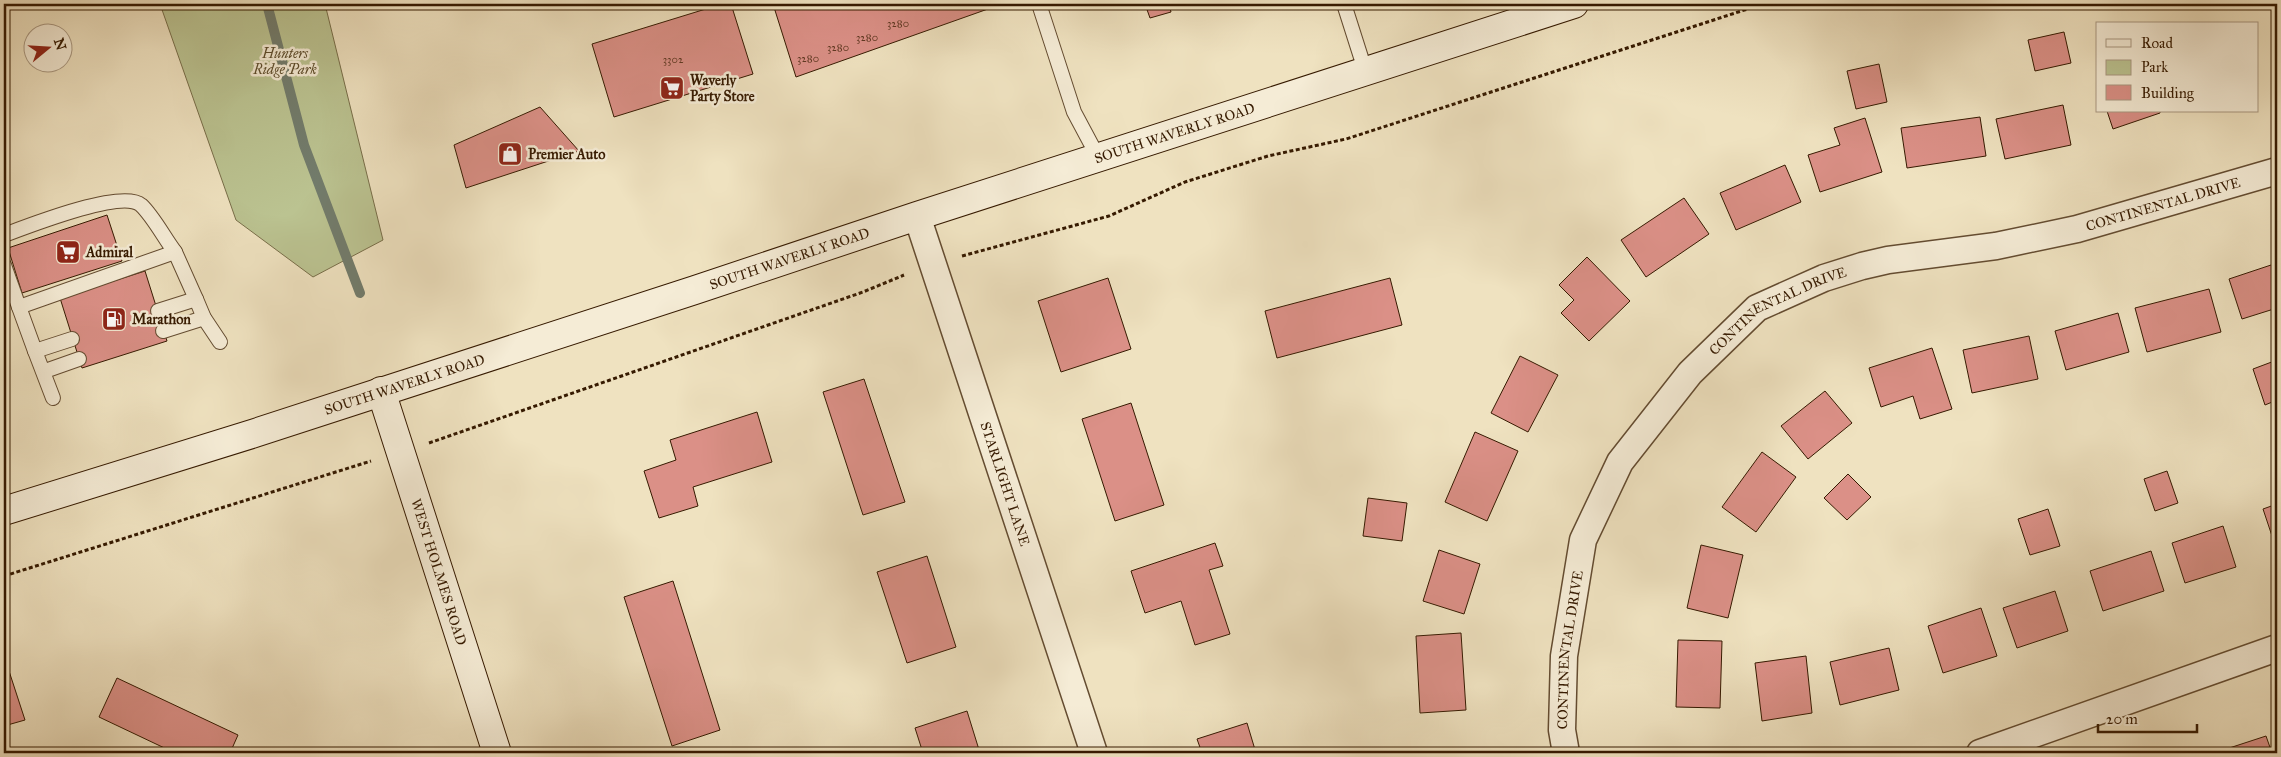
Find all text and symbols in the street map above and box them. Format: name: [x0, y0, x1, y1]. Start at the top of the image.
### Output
house number: 3280: [887, 17, 909, 30]
north arrow: [22, 22, 72, 72]
legend: [2096, 22, 2258, 112]
house number: 3280: [856, 31, 878, 44]
text: Road: [2141, 34, 2173, 52]
text: N: [50, 36, 70, 53]
house number: 3280: [827, 41, 849, 54]
park label: Hunters Ridge Park: [252, 45, 318, 78]
house number: 3280: [797, 52, 819, 65]
house number: 3302: [663, 53, 684, 66]
text: Park: [2141, 58, 2168, 76]
place label: Waverly Party Store: [690, 72, 755, 106]
supermarket icon: Waverly Party Store: [659, 75, 685, 101]
text: Building: [2141, 84, 2195, 102]
street label: SOUTH WAVERLY ROAD: [1092, 99, 1257, 167]
shop icon: Premier Auto: [497, 141, 523, 167]
place label: Premier Auto: [528, 146, 605, 163]
street label: CONTINENTAL DRIVE: [2084, 174, 2242, 235]
street label: SOUTH WAVERLY ROAD: [707, 224, 872, 293]
supermarket icon: Admiral: [55, 239, 81, 265]
place label: Admiral: [85, 244, 134, 261]
street label: CONTINENTAL DRIVE: [1705, 263, 1848, 359]
fuel station icon: Marathon: [101, 306, 127, 332]
place label: Marathon: [132, 311, 191, 328]
street label: SOUTH WAVERLY ROAD: [322, 350, 487, 418]
street label: STARLIGHT LANE: [977, 419, 1034, 548]
street label: WEST HOLMES ROAD: [408, 497, 470, 647]
street label: CONTINENTAL DRIVE: [1554, 569, 1586, 730]
scale bar: [2098, 702, 2197, 734]
text: 20 m: [2106, 710, 2138, 728]

